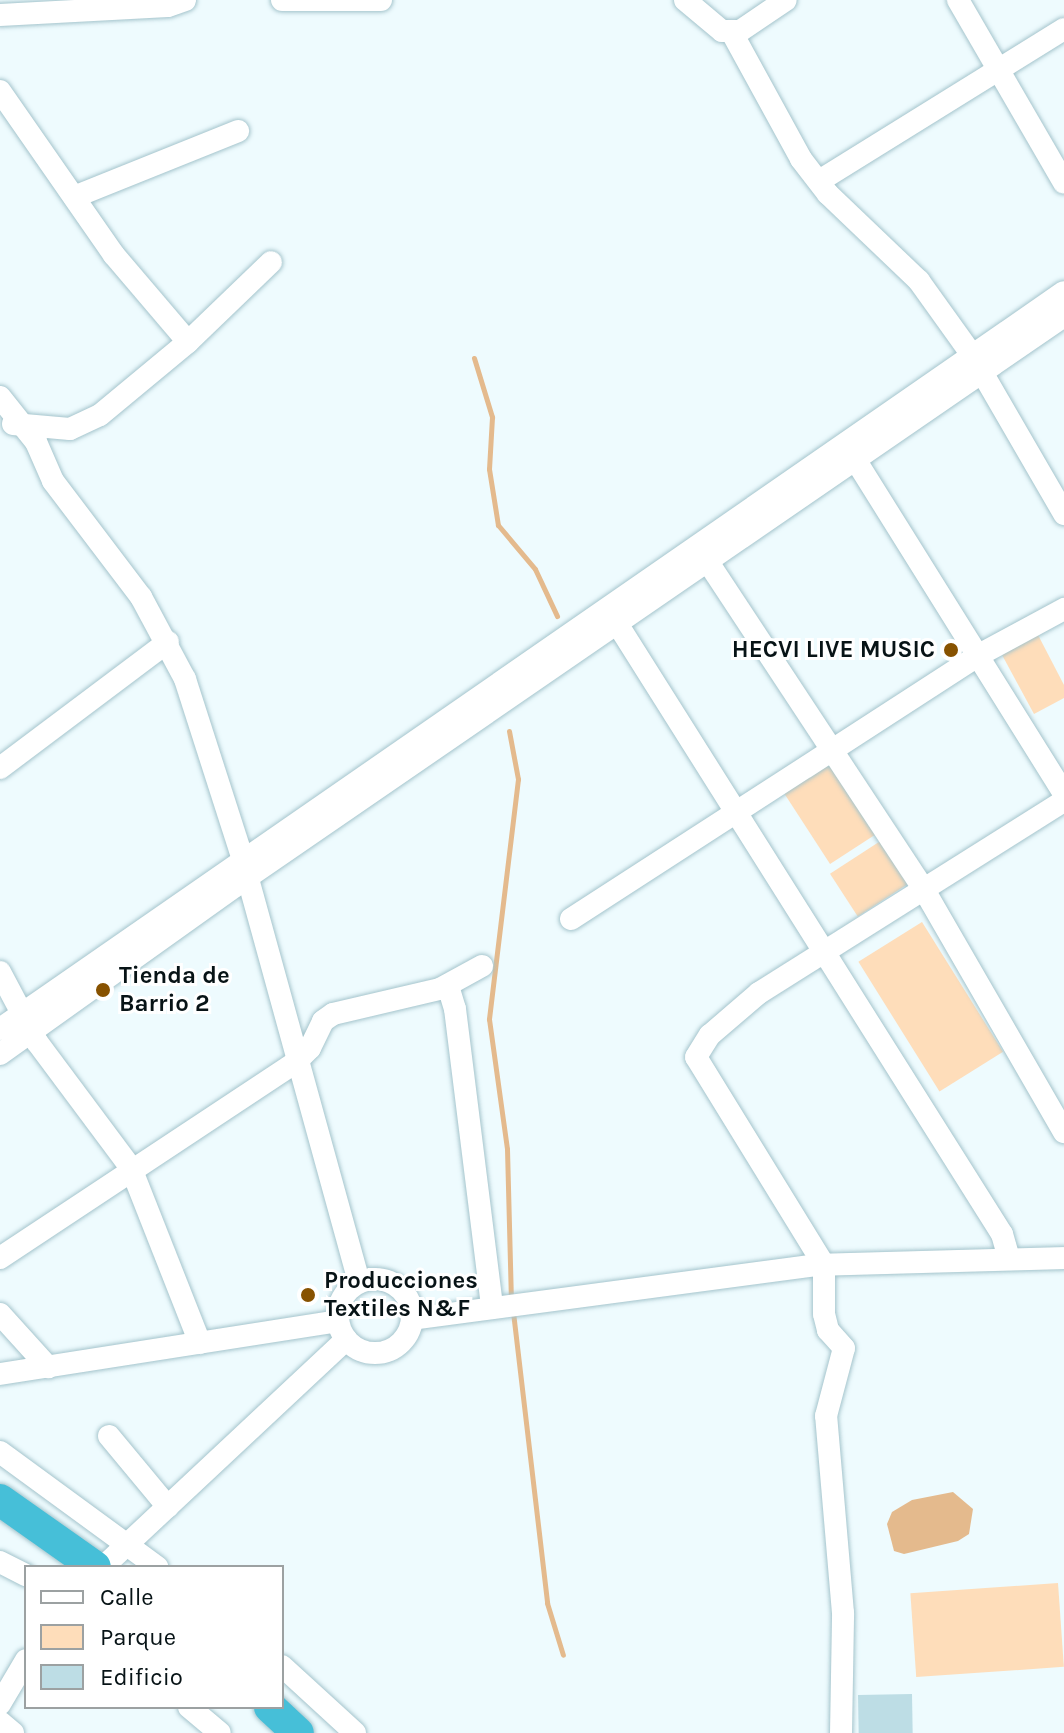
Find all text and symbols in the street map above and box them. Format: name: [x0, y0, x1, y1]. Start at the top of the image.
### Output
place label: HECVI LIVE MUSIC: [732, 636, 935, 664]
marker: HECVI LIVE MUSIC: [942, 641, 960, 659]
place label: Tienda de Barrio 2: [119, 962, 230, 1018]
marker: Tienda de Barrio 2: [94, 981, 112, 999]
place label: Producciones Textiles N&F: [324, 1267, 478, 1323]
marker: Producciones Textiles N&F: [299, 1286, 317, 1304]
legend: [24, 1565, 284, 1709]
text: Calle: [100, 1583, 154, 1611]
text: Parque: [100, 1623, 176, 1651]
text: Edificio: [100, 1663, 183, 1691]

